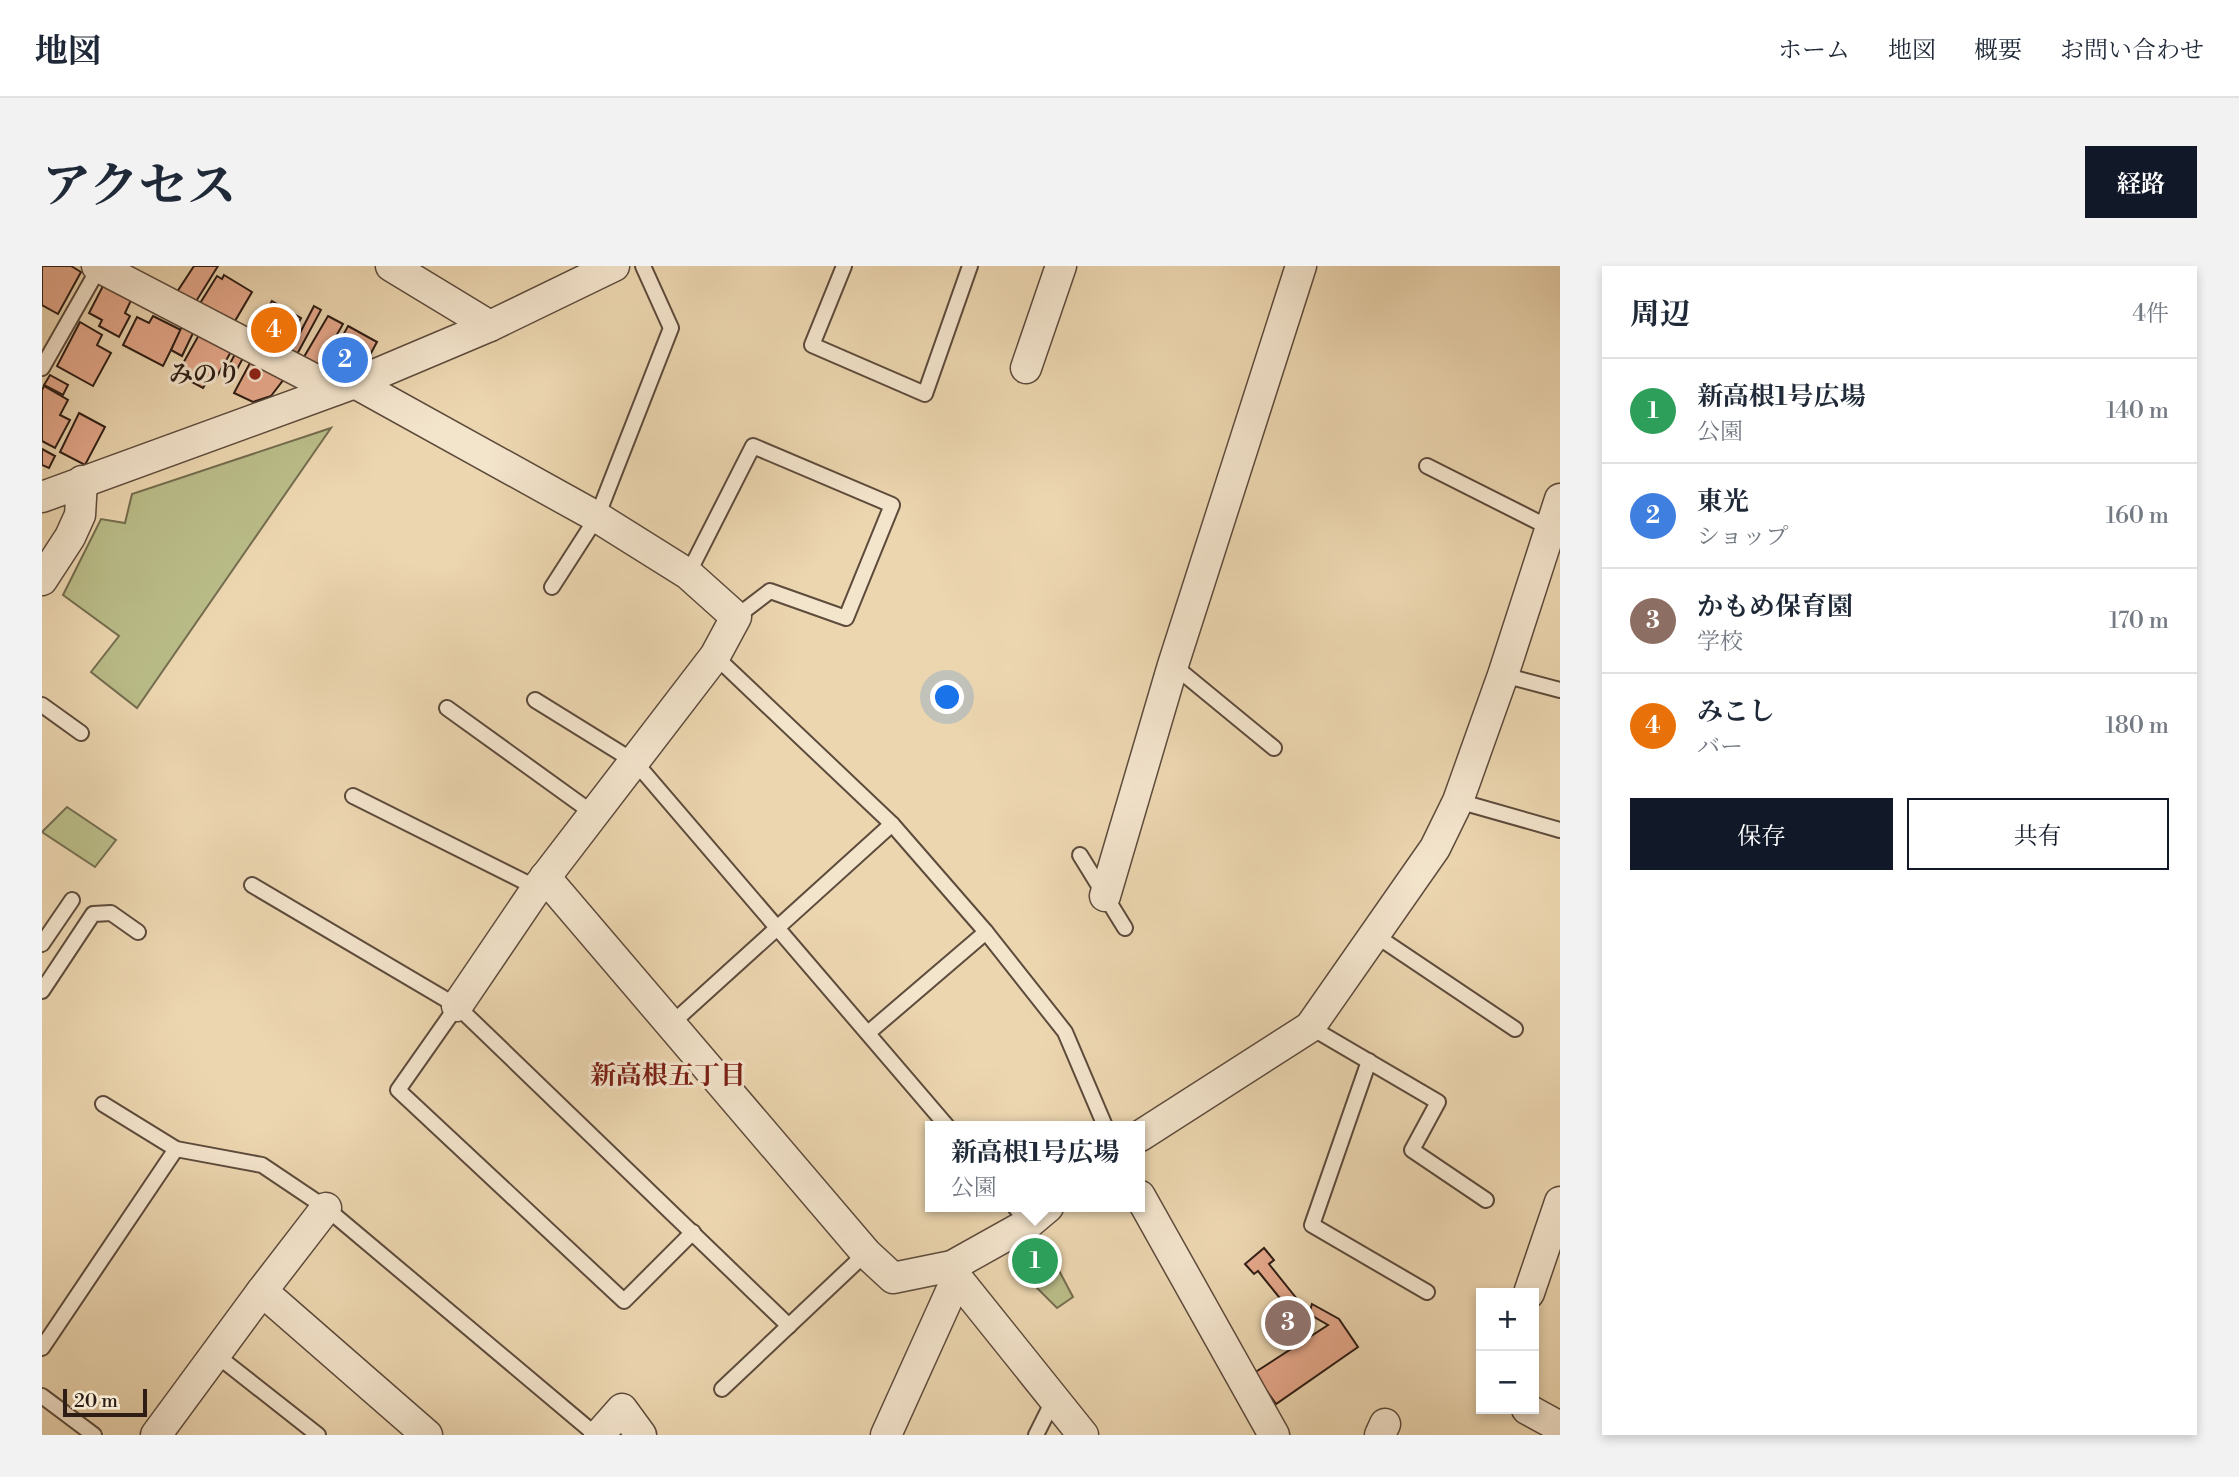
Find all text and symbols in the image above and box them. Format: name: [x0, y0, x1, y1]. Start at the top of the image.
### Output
text: 地図: [35, 32, 101, 73]
text: ホーム: [1778, 36, 1850, 66]
text: 地図: [1888, 36, 1936, 66]
text: 概要: [1974, 36, 2022, 66]
text: お問い合わせ: [2060, 36, 2204, 66]
button: 経路: [2085, 146, 2197, 218]
text: アクセス: [42, 157, 237, 218]
text: 周辺: [1630, 296, 1690, 334]
text: 4件: [2132, 300, 2169, 328]
pin: 4: [251, 304, 297, 356]
pin: 2: [322, 334, 368, 386]
place label: みのり: [169, 360, 241, 390]
marker: みのり: [247, 366, 263, 382]
text: 新高根1号広場: [1697, 381, 1865, 413]
text: 1: [1647, 397, 1659, 425]
text: 140 m: [2106, 397, 2169, 425]
text: 公園: [1697, 418, 1743, 446]
text: 東光: [1697, 486, 1749, 518]
text: 2: [1646, 502, 1660, 530]
text: 160 m: [2106, 502, 2169, 530]
text: ショップ: [1697, 523, 1789, 551]
text: かもめ保育園: [1697, 591, 1853, 623]
text: 3: [1646, 607, 1660, 635]
text: 170 m: [2109, 607, 2169, 635]
text: 学校: [1697, 628, 1743, 656]
your location: [930, 680, 964, 714]
text: みこし: [1697, 696, 1775, 728]
text: 4: [1645, 712, 1661, 740]
text: 180 m: [2105, 712, 2169, 740]
text: バー: [1697, 733, 1743, 761]
button: 保存: [1630, 798, 1893, 870]
button: 共有: [1907, 798, 2169, 870]
district label: 新高根五丁目: [590, 1060, 746, 1092]
popup: [925, 1121, 1145, 1212]
text: 新高根1号広場: [951, 1137, 1119, 1169]
text: 公園: [951, 1174, 997, 1202]
pin: 1: [1012, 1235, 1058, 1287]
map controls: [1476, 1288, 1539, 1414]
button: +: [1476, 1288, 1539, 1351]
pin: 3: [1265, 1297, 1311, 1349]
button: −: [1476, 1351, 1539, 1414]
scale bar: [63, 1386, 147, 1418]
text: 20 m: [74, 1389, 118, 1413]

